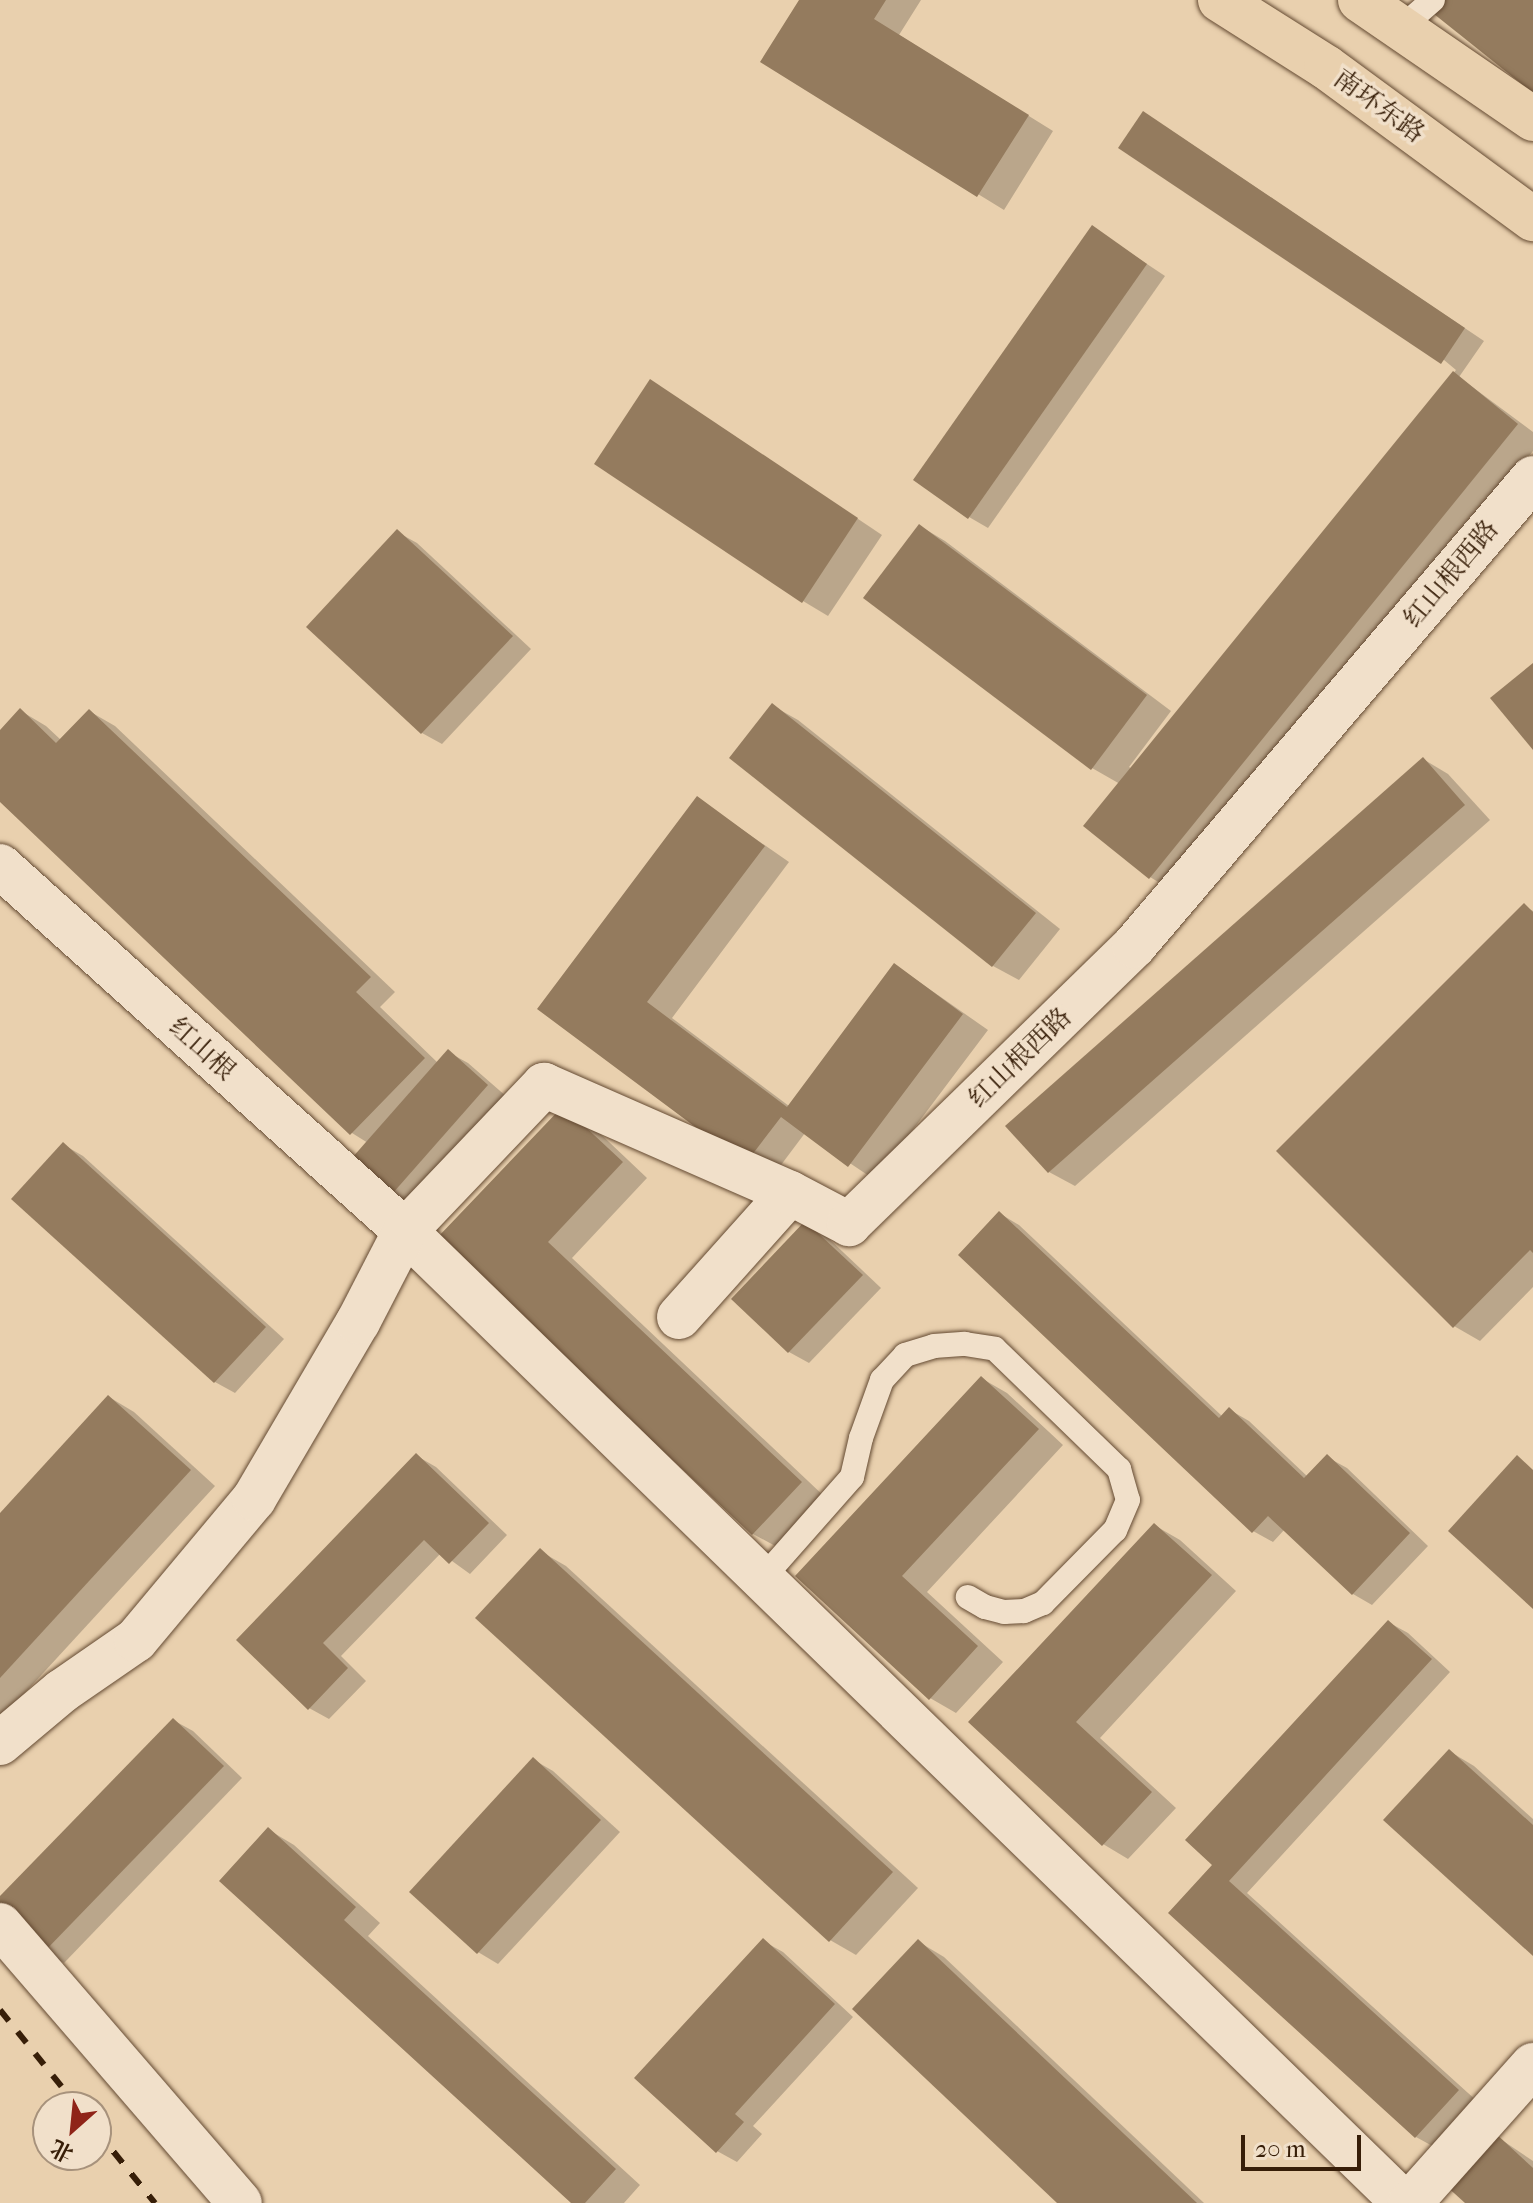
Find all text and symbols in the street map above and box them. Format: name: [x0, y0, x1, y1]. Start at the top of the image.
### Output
street label: 南环东路: [1328, 63, 1430, 149]
street label: 红山根西路: [1397, 514, 1505, 634]
street label: 红山根西路: [962, 1002, 1078, 1114]
street label: 红山根: [163, 1011, 241, 1087]
north arrow: [32, 2091, 112, 2171]
scale bar: [1245, 2119, 1365, 2169]
text: 北: [46, 2134, 78, 2167]
text: 20 m: [1255, 2135, 1306, 2163]

